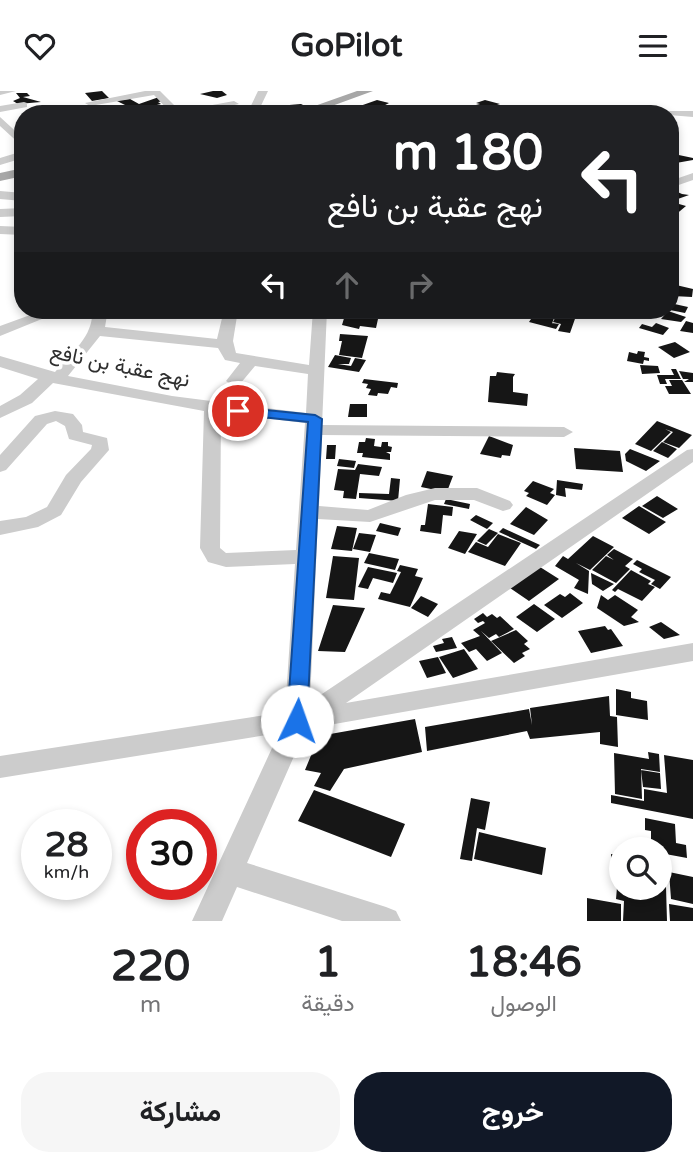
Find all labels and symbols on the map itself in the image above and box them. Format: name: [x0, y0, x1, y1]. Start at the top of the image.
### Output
street label: نهج عقبة بن نافع: [48, 339, 192, 394]
pin: [208, 381, 268, 441]
position arrow: [260, 684, 334, 758]
speed limit sign: 30: [126, 809, 217, 900]

